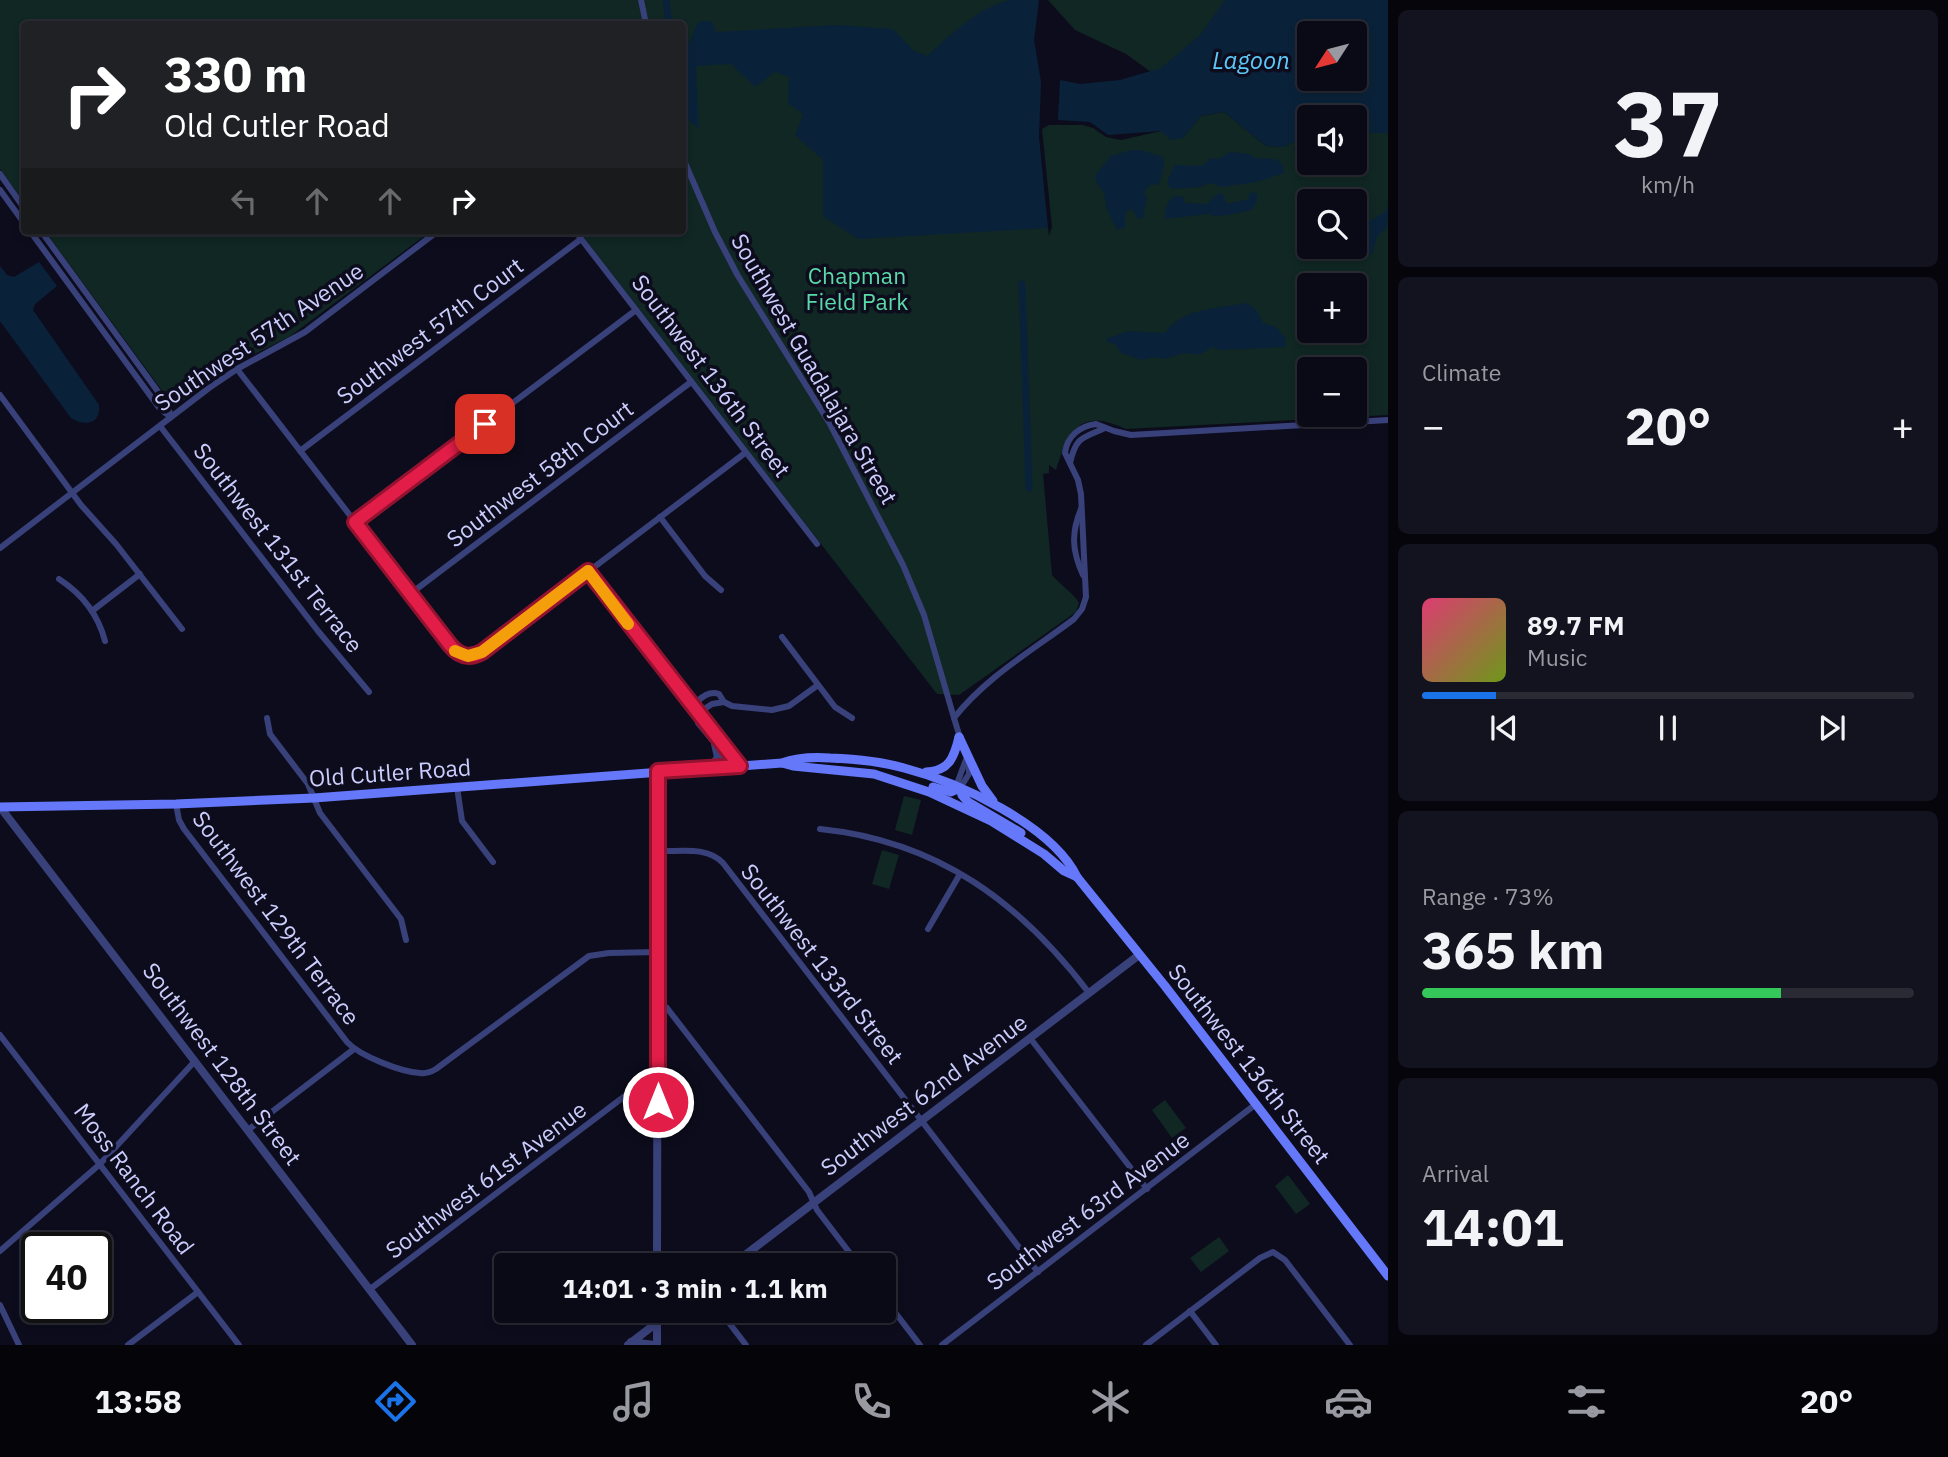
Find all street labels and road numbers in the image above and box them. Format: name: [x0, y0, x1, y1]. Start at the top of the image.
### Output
street label: Southwest Guadalajara Street: [725, 228, 905, 509]
street label: Southwest 57th Court: [330, 250, 529, 410]
street label: Southwest 57th Avenue: [148, 255, 369, 417]
street label: Southwest 136th Street: [626, 268, 798, 483]
street label: Southwest 58th Court: [440, 393, 639, 553]
street label: Southwest 131st Terrace: [187, 436, 370, 658]
street label: Old Cutler Road: [308, 751, 472, 793]
street label: Southwest 129th Terrace: [186, 804, 367, 1030]
street label: Southwest 133rd Street: [735, 857, 911, 1070]
street label: Southwest 128th Street: [137, 956, 309, 1171]
street label: Southwest 136th Street: [1162, 957, 1337, 1170]
street label: Southwest 62nd Avenue: [814, 1007, 1033, 1182]
street label: Southwest 61st Avenue: [379, 1094, 592, 1265]
street label: Moss Ranch Road: [68, 1097, 202, 1260]
street label: Southwest 63rd Avenue: [980, 1124, 1195, 1296]

